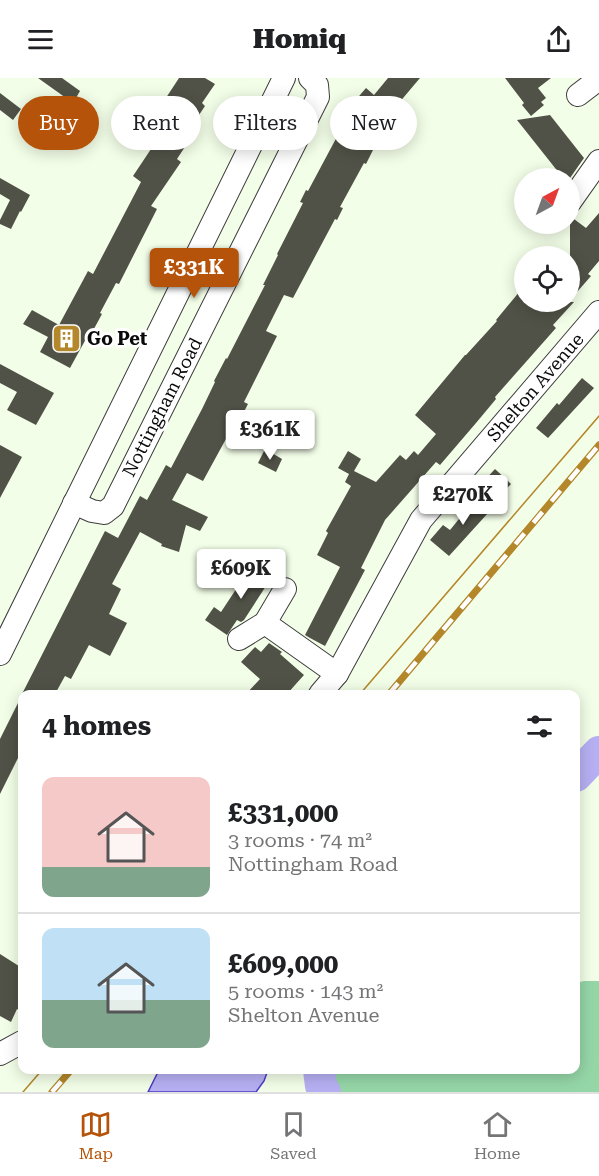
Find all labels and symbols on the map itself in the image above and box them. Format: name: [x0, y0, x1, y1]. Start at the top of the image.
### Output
north arrow: [514, 168, 580, 234]
pin: £331K: [152, 248, 236, 299]
building icon: Go Pet: [50, 322, 82, 354]
place label: Go Pet: [87, 328, 147, 349]
street label: Shelton Avenue: [482, 329, 588, 445]
street label: Nottingham Road: [118, 334, 206, 480]
pin: £361K: [228, 410, 312, 461]
pin: £270K: [421, 475, 505, 526]
pin: £609K: [199, 549, 283, 600]

